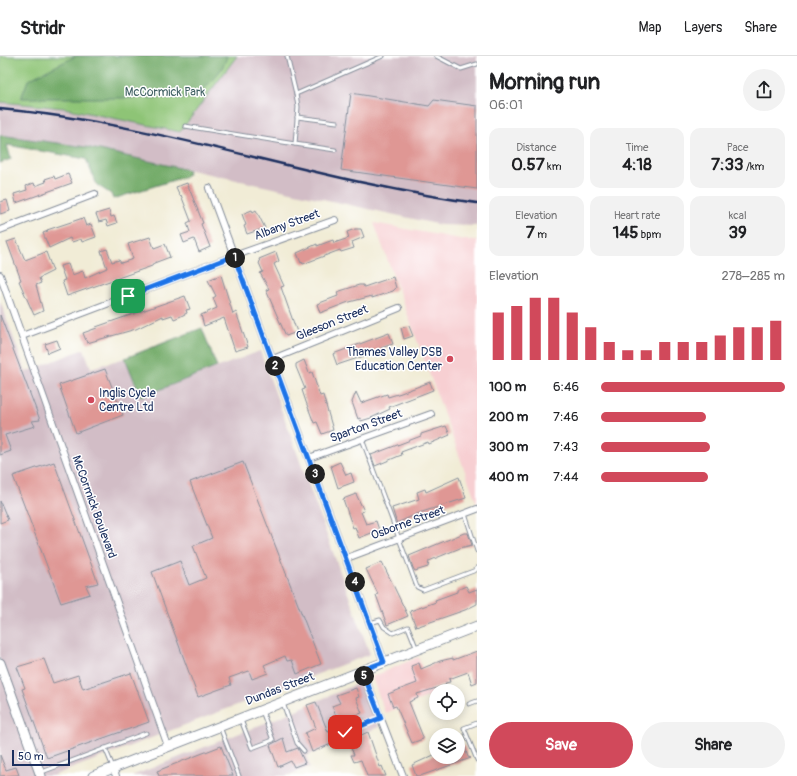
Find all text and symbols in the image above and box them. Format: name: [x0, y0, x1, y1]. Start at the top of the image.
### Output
text: Stridr: [20, 16, 65, 40]
text: Map: [639, 19, 662, 36]
text: Layers: [684, 19, 722, 36]
text: Share: [744, 19, 777, 36]
text: Morning run: [489, 68, 600, 96]
button: share: [743, 69, 785, 111]
park label: McCormick Park: [125, 85, 205, 100]
text: 06:01: [489, 97, 523, 113]
text: Distance: [516, 141, 556, 154]
text: Time: [625, 141, 648, 154]
text: Pace: [727, 141, 749, 154]
text: 0.57: [511, 154, 545, 175]
text: 4:18: [622, 154, 652, 175]
text: 7:33: [711, 154, 744, 175]
text: km: [545, 160, 561, 173]
text: /km: [744, 160, 764, 173]
street label: Albany Street: [252, 206, 322, 244]
text: Elevation: [515, 209, 557, 222]
text: Heart rate: [614, 209, 660, 222]
text: kcal: [729, 209, 747, 222]
text: 7: [526, 222, 535, 243]
text: 145: [613, 222, 638, 243]
text: 39: [729, 222, 747, 243]
text: m: [535, 228, 547, 241]
text: bpm: [638, 228, 661, 241]
pin: 1: [225, 248, 245, 268]
text: 1: [233, 251, 237, 264]
text: Elevation: [489, 268, 539, 284]
text: 278–285 m: [721, 268, 785, 284]
pin: [111, 279, 145, 313]
icon: arrive: [117, 285, 139, 307]
street label: Gleeson Street: [294, 302, 370, 344]
place label: Thames Valley DSB Education Center: [346, 345, 443, 374]
marker: Thames Valley DSB Education Center: [445, 354, 455, 364]
pin: 2: [265, 356, 285, 376]
text: 2: [272, 359, 278, 372]
text: 100 m: [489, 379, 526, 395]
text: 6:46: [553, 379, 579, 395]
place label: Inglis Cycle Centre Ltd: [99, 386, 156, 415]
marker: Inglis Cycle Centre Ltd: [86, 395, 96, 405]
street label: Sparton Street: [328, 406, 404, 446]
text: 200 m: [489, 409, 528, 425]
text: 7:46: [553, 409, 578, 425]
text: 300 m: [489, 439, 528, 455]
text: 7:43: [553, 439, 578, 455]
street label: McCormick Boulevard: [68, 454, 120, 561]
pin: 3: [305, 464, 325, 484]
text: 3: [312, 467, 318, 480]
text: 400 m: [489, 469, 529, 485]
text: 7:44: [553, 469, 578, 485]
street label: Osborne Street: [369, 503, 447, 543]
pin: 4: [345, 572, 365, 592]
text: 4: [352, 575, 358, 588]
pin: 5: [354, 666, 374, 686]
street label: Dundas Street: [244, 669, 316, 709]
text: 5: [361, 669, 367, 682]
map controls: [429, 684, 465, 764]
button: locate: [429, 684, 465, 720]
pin: [328, 715, 362, 749]
icon: check: [334, 721, 356, 743]
button: Save: [489, 722, 633, 768]
button: Share: [641, 722, 785, 768]
button: layers: [429, 728, 465, 764]
scale bar: [12, 748, 70, 767]
text: 50 m: [18, 750, 44, 763]

